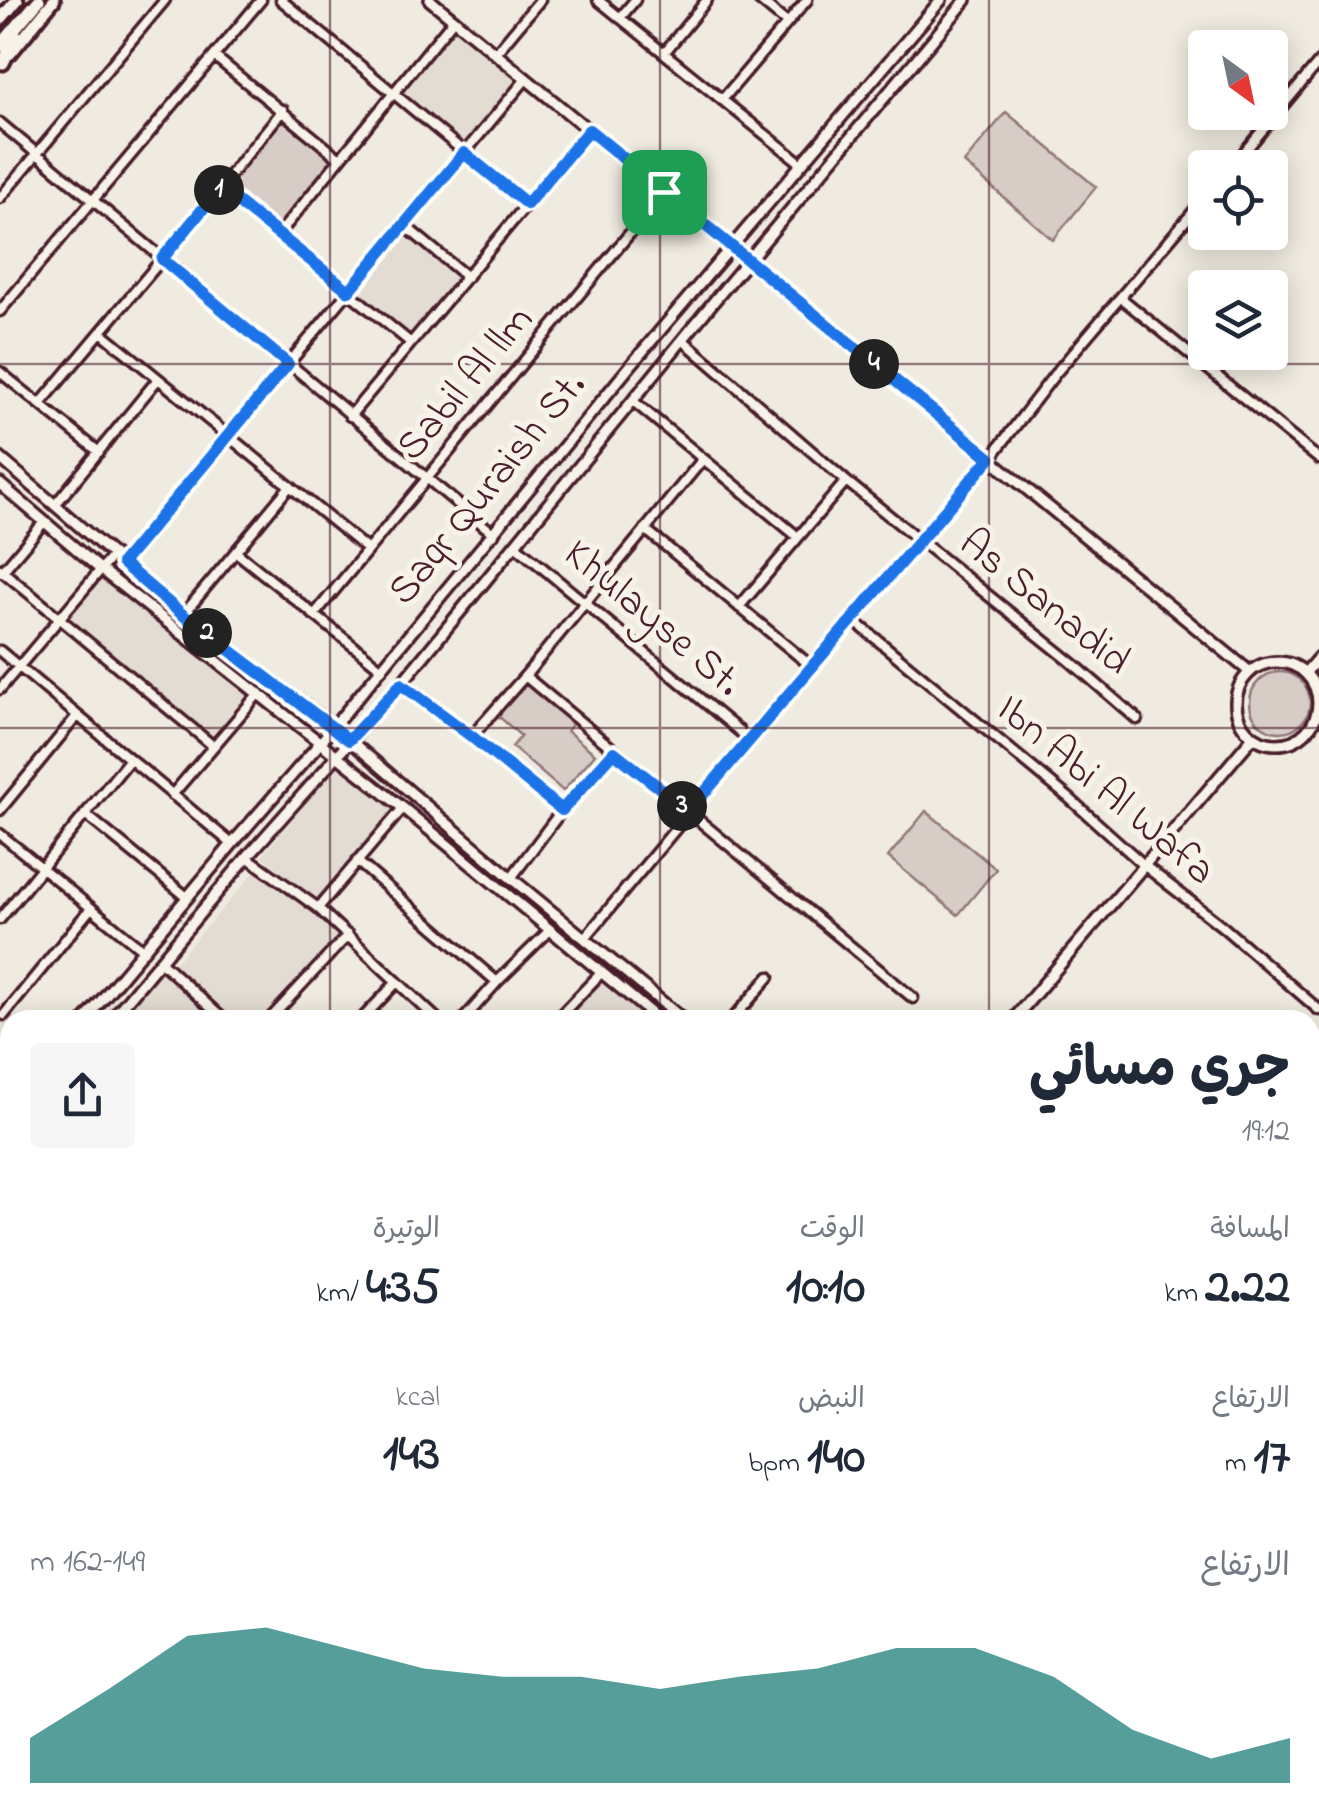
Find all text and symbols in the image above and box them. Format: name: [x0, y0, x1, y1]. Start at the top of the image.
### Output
north arrow: [1188, 30, 1288, 130]
map controls: [1188, 30, 1288, 370]
pin: [622, 150, 707, 235]
button: locate: [1188, 150, 1288, 250]
pin: 1: [194, 165, 244, 215]
icon: arrive: [637, 165, 692, 220]
text: 1: [215, 169, 223, 210]
button: layers: [1188, 270, 1288, 370]
street label: Sabil Al llm: [383, 293, 549, 475]
pin: 4: [849, 339, 899, 389]
text: 4: [868, 343, 880, 384]
street label: Saqr Quraish St.: [374, 359, 602, 619]
street label: As Sanadid: [945, 515, 1143, 691]
street label: Khulayse St.: [549, 526, 755, 712]
pin: 2: [182, 608, 232, 658]
text: 2: [200, 612, 214, 653]
street label: Ibn Abi Al Wafa: [982, 681, 1228, 901]
pin: 3: [657, 781, 707, 831]
text: 3: [676, 785, 688, 826]
text: جري مسائي: [1029, 1031, 1290, 1111]
button: share: [30, 1043, 135, 1148]
text: 19:12: [1241, 1109, 1290, 1156]
text: الوتيرة: [372, 1210, 440, 1251]
text: الوقت: [800, 1210, 865, 1251]
text: المسافة: [1210, 1210, 1290, 1251]
text: 4:35: [366, 1252, 440, 1325]
text: 10:10: [786, 1252, 865, 1325]
text: 2.22: [1205, 1252, 1290, 1325]
text: /km: [316, 1274, 366, 1315]
text: km: [1164, 1274, 1205, 1315]
text: kcal: [395, 1378, 440, 1419]
text: النبض: [798, 1380, 865, 1421]
text: الارتفاع: [1211, 1380, 1290, 1421]
text: 143: [383, 1419, 440, 1492]
text: 140: [807, 1422, 865, 1495]
text: 17: [1254, 1422, 1290, 1495]
text: bpm: [748, 1444, 807, 1485]
text: m: [1225, 1444, 1254, 1485]
text: 149–162 m: [30, 1540, 145, 1587]
text: الارتفاع: [1200, 1544, 1290, 1591]

